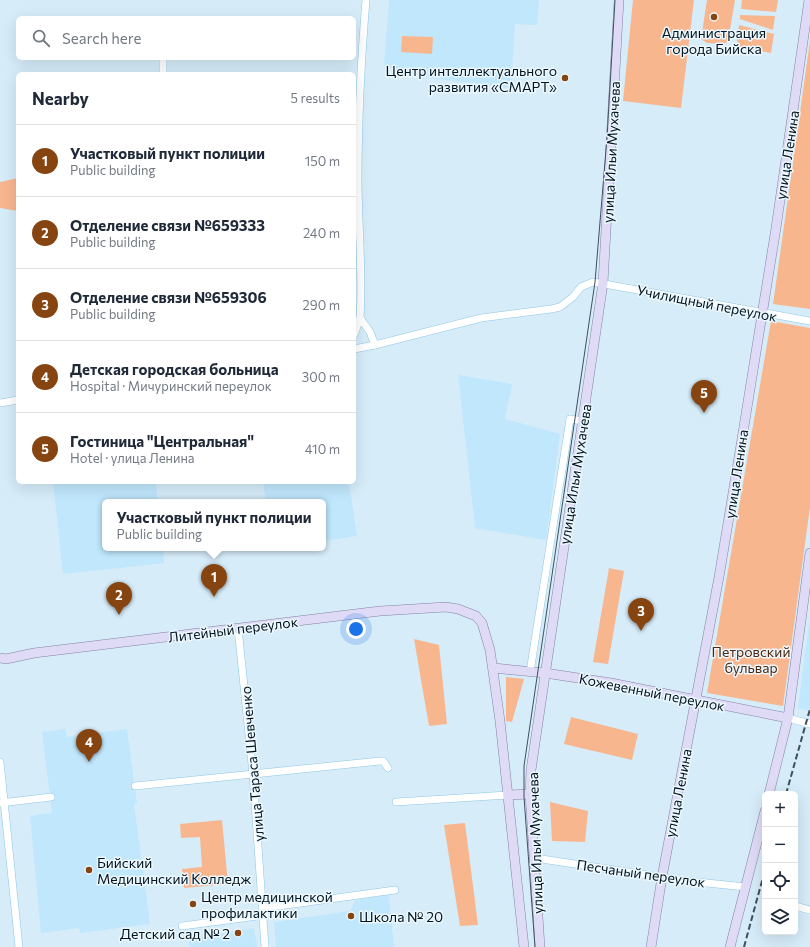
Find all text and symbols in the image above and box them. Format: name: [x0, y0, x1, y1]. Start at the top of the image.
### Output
marker: Администрация города Бийска: [709, 12, 719, 22]
search box: [16, 16, 356, 60]
place label: Администрация города Бийска: [662, 24, 766, 57]
icon: search: [30, 27, 52, 49]
text: Search here: [62, 29, 141, 47]
place label: Центр интеллектуального развития «СМАРТ»: [386, 62, 557, 95]
marker: Центр интеллектуального развития «СМАРТ»: [560, 73, 570, 83]
street label: улица Ильи Мухачева: [599, 81, 623, 223]
text: Nearby: [32, 88, 89, 109]
text: 5 results: [290, 90, 340, 106]
street label: улица Ленина: [772, 109, 802, 201]
text: Участковый пункт полиции: [70, 144, 265, 162]
text: 1: [42, 153, 48, 169]
text: 150 m: [305, 153, 340, 169]
text: Public building: [70, 162, 156, 178]
text: Отделение связи №659333: [70, 216, 265, 234]
text: 2: [41, 225, 49, 241]
text: 240 m: [303, 225, 340, 241]
text: Public building: [70, 234, 156, 250]
street label: Училищный переулок: [636, 281, 779, 325]
text: Отделение связи №659306: [70, 288, 267, 306]
text: 3: [41, 297, 49, 313]
text: 290 m: [303, 297, 340, 313]
text: Public building: [70, 306, 156, 322]
text: Детская городская больница: [70, 360, 279, 378]
text: 4: [41, 369, 49, 385]
text: 300 m: [302, 369, 340, 385]
text: Hospital · Мичуринский переулок: [70, 378, 272, 394]
pin: 5: [691, 380, 717, 413]
street label: улица Ильи Мухачева: [556, 403, 594, 545]
street label: улица Ленина: [721, 428, 751, 520]
text: Гостиница "Центральная": [70, 432, 254, 450]
text: 5: [41, 441, 49, 457]
text: 410 m: [305, 441, 340, 457]
text: Hotel · улица Ленина: [70, 450, 195, 466]
popup: [102, 499, 326, 551]
text: Участковый пункт полиции: [117, 508, 311, 526]
text: Public building: [117, 526, 202, 542]
pin: 1: [201, 564, 227, 597]
pin: 2: [106, 582, 132, 615]
pin: 3: [628, 598, 654, 631]
street label: Литейный переулок: [167, 613, 299, 645]
your location: [346, 619, 366, 639]
park label: Петровский бульвар: [712, 643, 790, 676]
street label: Кожевенный переулок: [578, 670, 727, 715]
street label: улица Тараса Шевченко: [237, 686, 267, 842]
pin: 4: [76, 729, 102, 762]
street label: улица Ленина: [661, 747, 695, 839]
street label: улица Ильи Мухачева: [524, 772, 546, 914]
map controls: [762, 791, 798, 935]
button: +: [762, 791, 798, 827]
button: −: [762, 827, 798, 863]
place label: Бийский Медицинский Колледж: [97, 854, 251, 887]
street label: Песчаный переулок: [576, 856, 707, 891]
button: locate: [762, 863, 798, 899]
marker: Бийский Медицинский Колледж: [84, 865, 94, 875]
place label: Центр медицинской профилактики: [201, 888, 333, 921]
marker: Центр медицинской профилактики: [188, 899, 198, 909]
button: layers: [762, 899, 798, 935]
place label: Школа № 20: [359, 908, 443, 925]
marker: Школа № 20: [346, 911, 356, 921]
place label: Детский сад № 2: [120, 925, 230, 942]
marker: Детский сад № 2: [233, 928, 243, 938]

